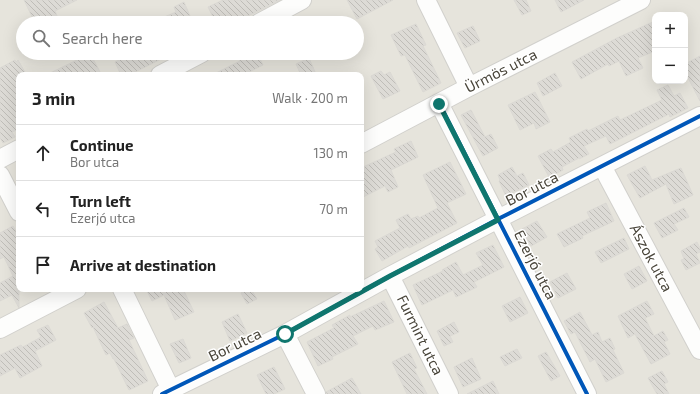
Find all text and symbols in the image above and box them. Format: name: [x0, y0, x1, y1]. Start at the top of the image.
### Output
map controls: [652, 12, 688, 84]
button: +: [652, 12, 688, 48]
search box: [16, 16, 364, 60]
icon: search: [30, 27, 52, 49]
text: Search here: [62, 29, 143, 47]
street label: Ürmös utca: [462, 44, 540, 96]
button: −: [652, 48, 688, 84]
text: 3 min: [32, 88, 75, 108]
text: Walk · 200 m: [272, 90, 348, 106]
route end: [430, 95, 448, 113]
text: Continue: [70, 136, 133, 154]
icon: ahead: [32, 142, 54, 164]
text: 130 m: [313, 145, 348, 161]
text: Bor utca: [70, 154, 119, 170]
street label: Bor utca: [502, 167, 561, 209]
text: Turn left: [70, 192, 131, 210]
icon: left: [32, 198, 54, 220]
text: 70 m: [319, 201, 348, 217]
text: Ezerjó utca: [70, 210, 135, 226]
street label: Ászok utca: [627, 221, 677, 294]
street label: Ezerjó utca: [510, 227, 561, 303]
icon: arrive: [32, 254, 54, 276]
text: Arrive at destination: [70, 256, 216, 274]
street label: Furmint utca: [394, 292, 448, 378]
street label: Bor utca: [205, 324, 264, 365]
route start: [276, 325, 294, 343]

